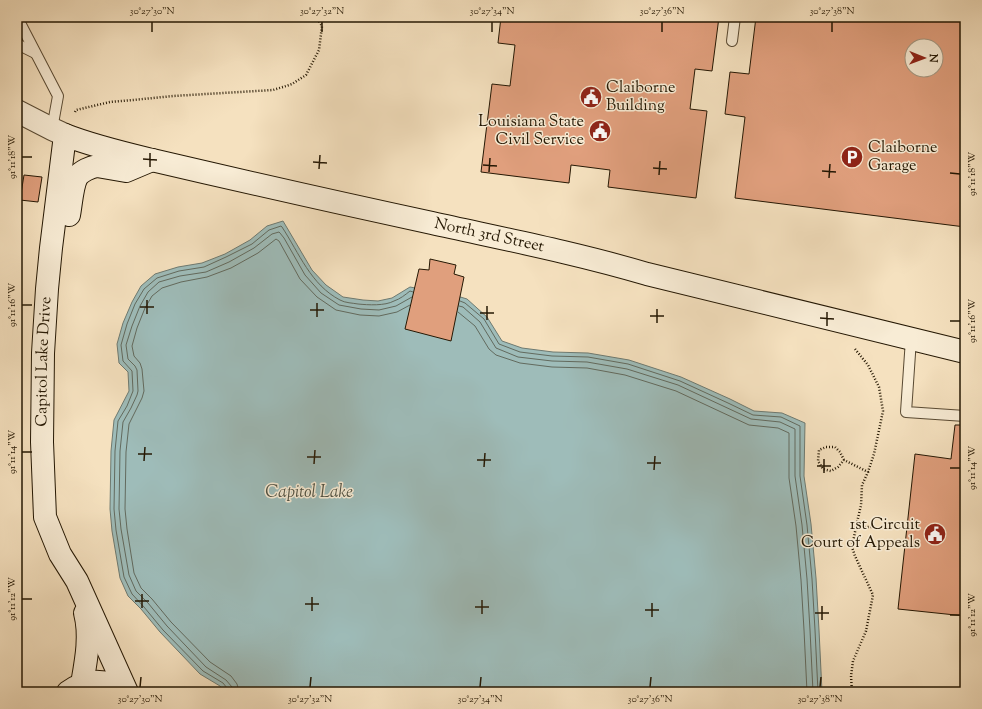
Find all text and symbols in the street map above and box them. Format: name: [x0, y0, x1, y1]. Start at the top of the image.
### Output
text: 30°27'30"N: [129, 4, 175, 19]
text: 30°27'32"N: [300, 4, 344, 19]
text: 30°27'34"N: [469, 4, 515, 19]
text: 30°27'36"N: [639, 4, 685, 19]
text: 30°27'38"N: [809, 4, 855, 19]
north arrow: [904, 38, 944, 78]
text: N: [925, 53, 941, 63]
place label: Claiborne Building: [606, 77, 675, 118]
public building icon: Claiborne Building: [578, 84, 604, 110]
place label: Louisiana State Civil Service: [478, 111, 584, 152]
public building icon: Louisiana State Civil Service: [587, 118, 613, 144]
text: 91°11'18"W: [5, 135, 20, 179]
place label: Claiborne Garage: [868, 137, 937, 178]
parking icon: Claiborne Garage: [839, 144, 865, 170]
text: 91°11'18"W: [965, 152, 980, 196]
street label: North 3rd Street: [432, 212, 547, 259]
text: 91°11'16"W: [5, 283, 20, 327]
street label: Capitol Lake Drive: [31, 296, 58, 427]
text: 91°11'16"W: [965, 299, 980, 343]
text: 91°11'14"W: [5, 430, 20, 474]
text: 91°11'14"W: [965, 446, 980, 490]
water label: Capitol Lake: [265, 481, 353, 505]
place label: 1st Circuit Court of Appeals: [801, 514, 921, 555]
public building icon: 1st Circuit Court of Appeals: [922, 521, 948, 547]
text: 91°11'12"W: [5, 577, 20, 621]
text: 91°11'12"W: [965, 593, 980, 637]
text: 30°27'30"N: [117, 692, 163, 707]
text: 30°27'32"N: [288, 692, 332, 707]
text: 30°27'34"N: [457, 692, 503, 707]
text: 30°27'36"N: [627, 692, 673, 707]
text: 30°27'38"N: [797, 692, 843, 707]

